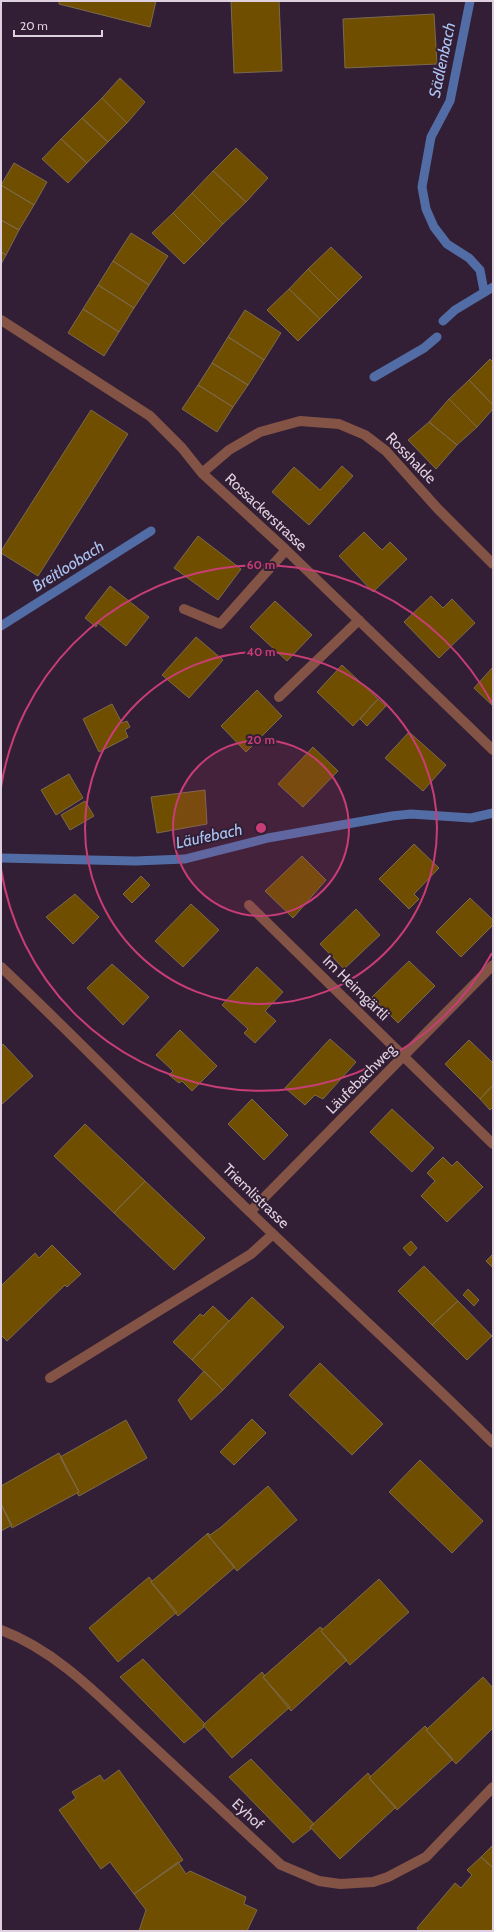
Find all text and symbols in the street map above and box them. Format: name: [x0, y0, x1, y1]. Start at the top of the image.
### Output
scale bar: [14, 12, 102, 38]
text: 20 m: [20, 18, 48, 33]
water label: Sädlenbach: [425, 21, 459, 99]
street label: Rosshalde: [382, 429, 440, 488]
street label: Rossackerstrasse: [221, 469, 311, 555]
water label: Breitloobach: [29, 536, 107, 596]
text: 60 m: [247, 557, 275, 572]
text: 40 m: [246, 644, 276, 659]
text: 20 m: [247, 732, 275, 747]
water label: Läufebach: [174, 820, 244, 852]
centre of rings: [254, 821, 268, 835]
street label: Im Heimgärtli: [319, 952, 393, 1024]
street label: Läufebachweg: [322, 1040, 400, 1118]
street label: Triemlistrasse: [219, 1160, 293, 1232]
street label: Eyhof: [228, 1795, 268, 1833]

